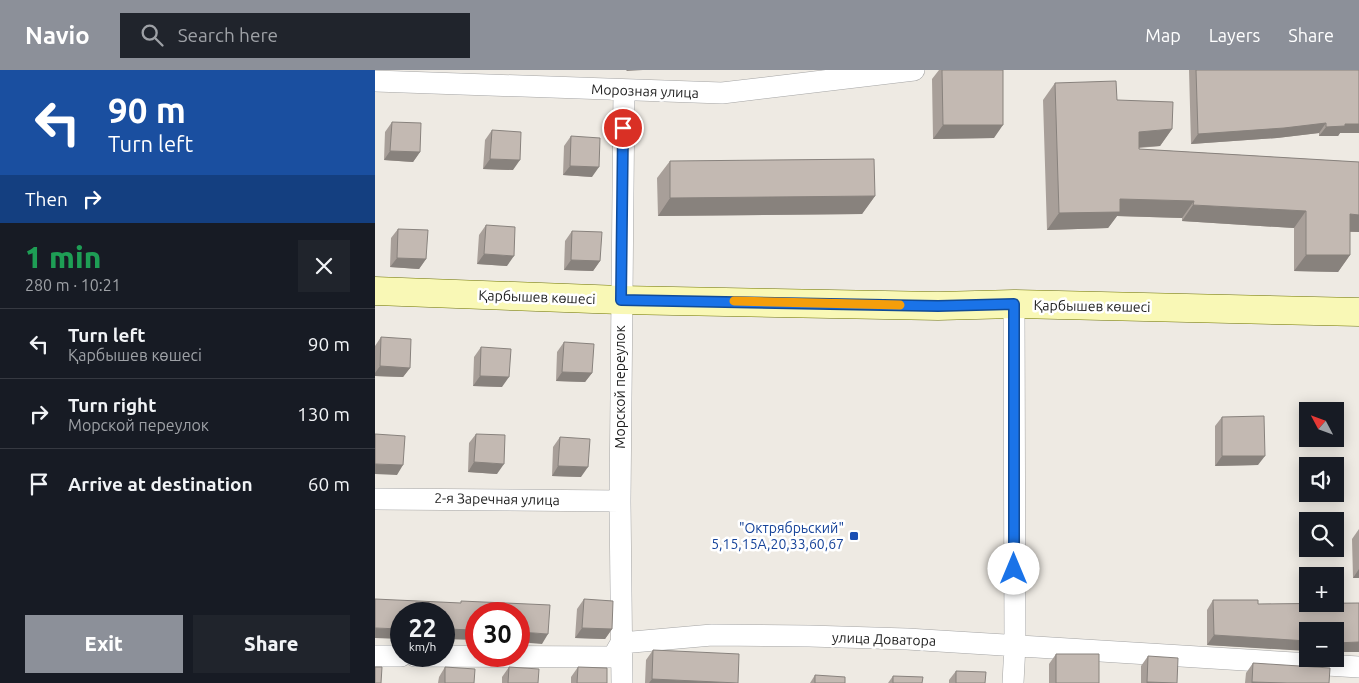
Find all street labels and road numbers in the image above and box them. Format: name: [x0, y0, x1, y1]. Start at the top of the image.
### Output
street label: Морозная улица: [591, 81, 699, 101]
street label: Қарбышев көшесі: [478, 287, 596, 307]
street label: Қарбышев көшесі: [1033, 297, 1151, 315]
street label: Морской переулок: [612, 325, 628, 449]
street label: 2-я Заречная улица: [434, 490, 560, 508]
street label: улица Доватора: [832, 629, 936, 649]

